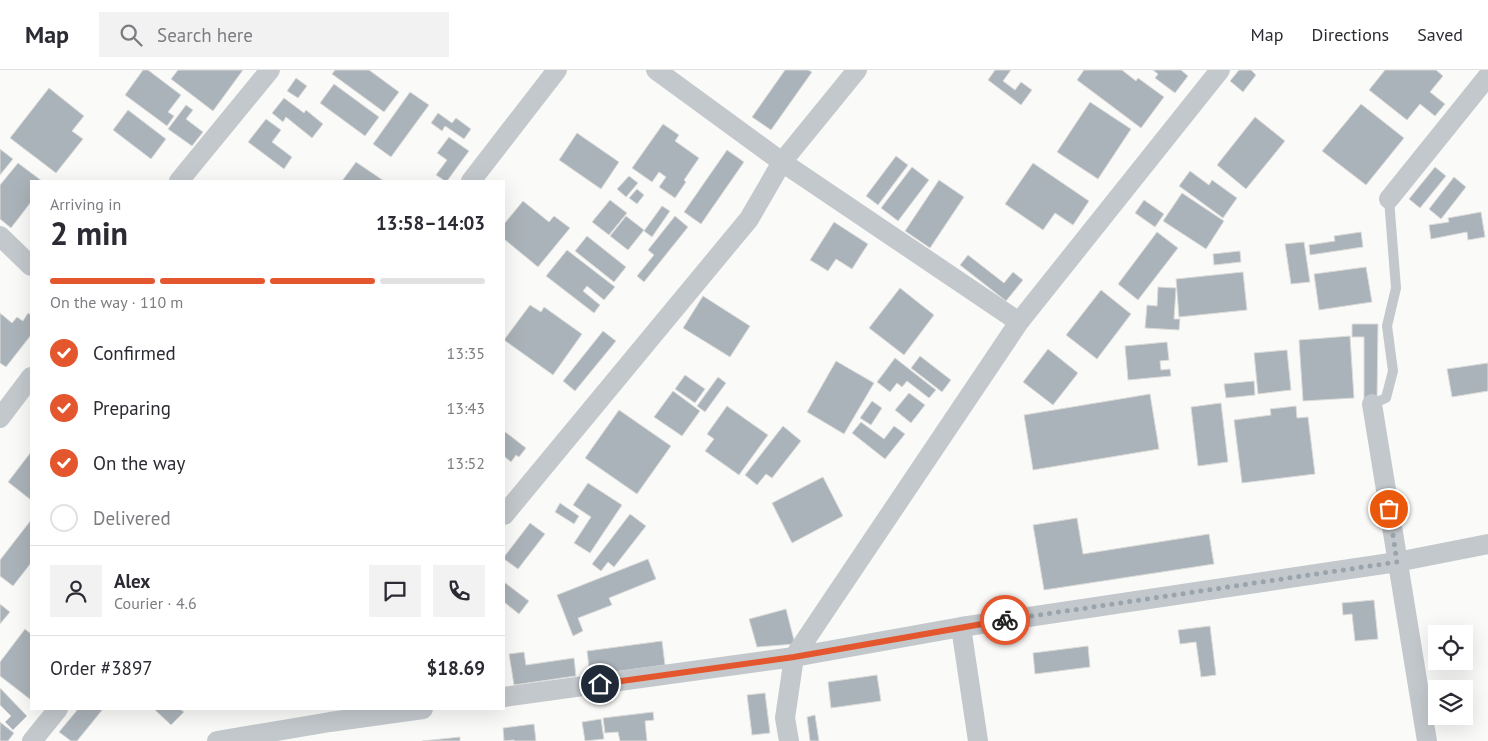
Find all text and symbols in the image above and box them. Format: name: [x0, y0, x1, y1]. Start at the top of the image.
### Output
search box: [99, 12, 449, 57]
text: Map: [25, 19, 69, 50]
icon: search: [117, 21, 145, 49]
text: Search here: [157, 23, 253, 47]
text: Map: [1251, 23, 1283, 46]
text: Directions: [1311, 23, 1389, 46]
text: Saved: [1417, 23, 1463, 46]
text: Arriving in: [50, 194, 121, 214]
text: 13:58–14:03: [376, 211, 485, 235]
text: 2 min: [50, 212, 128, 254]
text: On the way · 110 m: [50, 292, 183, 312]
icon: check: [50, 339, 78, 367]
text: Confirmed: [93, 341, 176, 365]
text: 13:35: [447, 343, 485, 363]
icon: check: [50, 394, 78, 422]
text: Preparing: [93, 396, 171, 420]
text: 13:43: [447, 398, 485, 418]
icon: check: [50, 449, 78, 477]
text: On the way: [93, 451, 185, 475]
text: 13:52: [447, 453, 485, 473]
pin: [1368, 488, 1410, 530]
icon: bag: [1375, 495, 1403, 523]
text: Delivered: [93, 506, 171, 530]
button: person: [50, 565, 102, 617]
button: chat: [369, 565, 421, 617]
button: phone: [433, 565, 485, 617]
text: Alex: [114, 569, 150, 593]
text: Courier · 4.6: [114, 593, 197, 613]
courier: [980, 595, 1030, 645]
icon: bike: [991, 606, 1019, 634]
map controls: [1428, 625, 1473, 725]
button: locate: [1428, 625, 1473, 670]
text: Order #3897: [50, 656, 153, 680]
text: $18.69: [426, 656, 485, 680]
pin: [579, 663, 621, 705]
icon: home: [586, 670, 614, 698]
button: layers: [1428, 680, 1473, 725]

